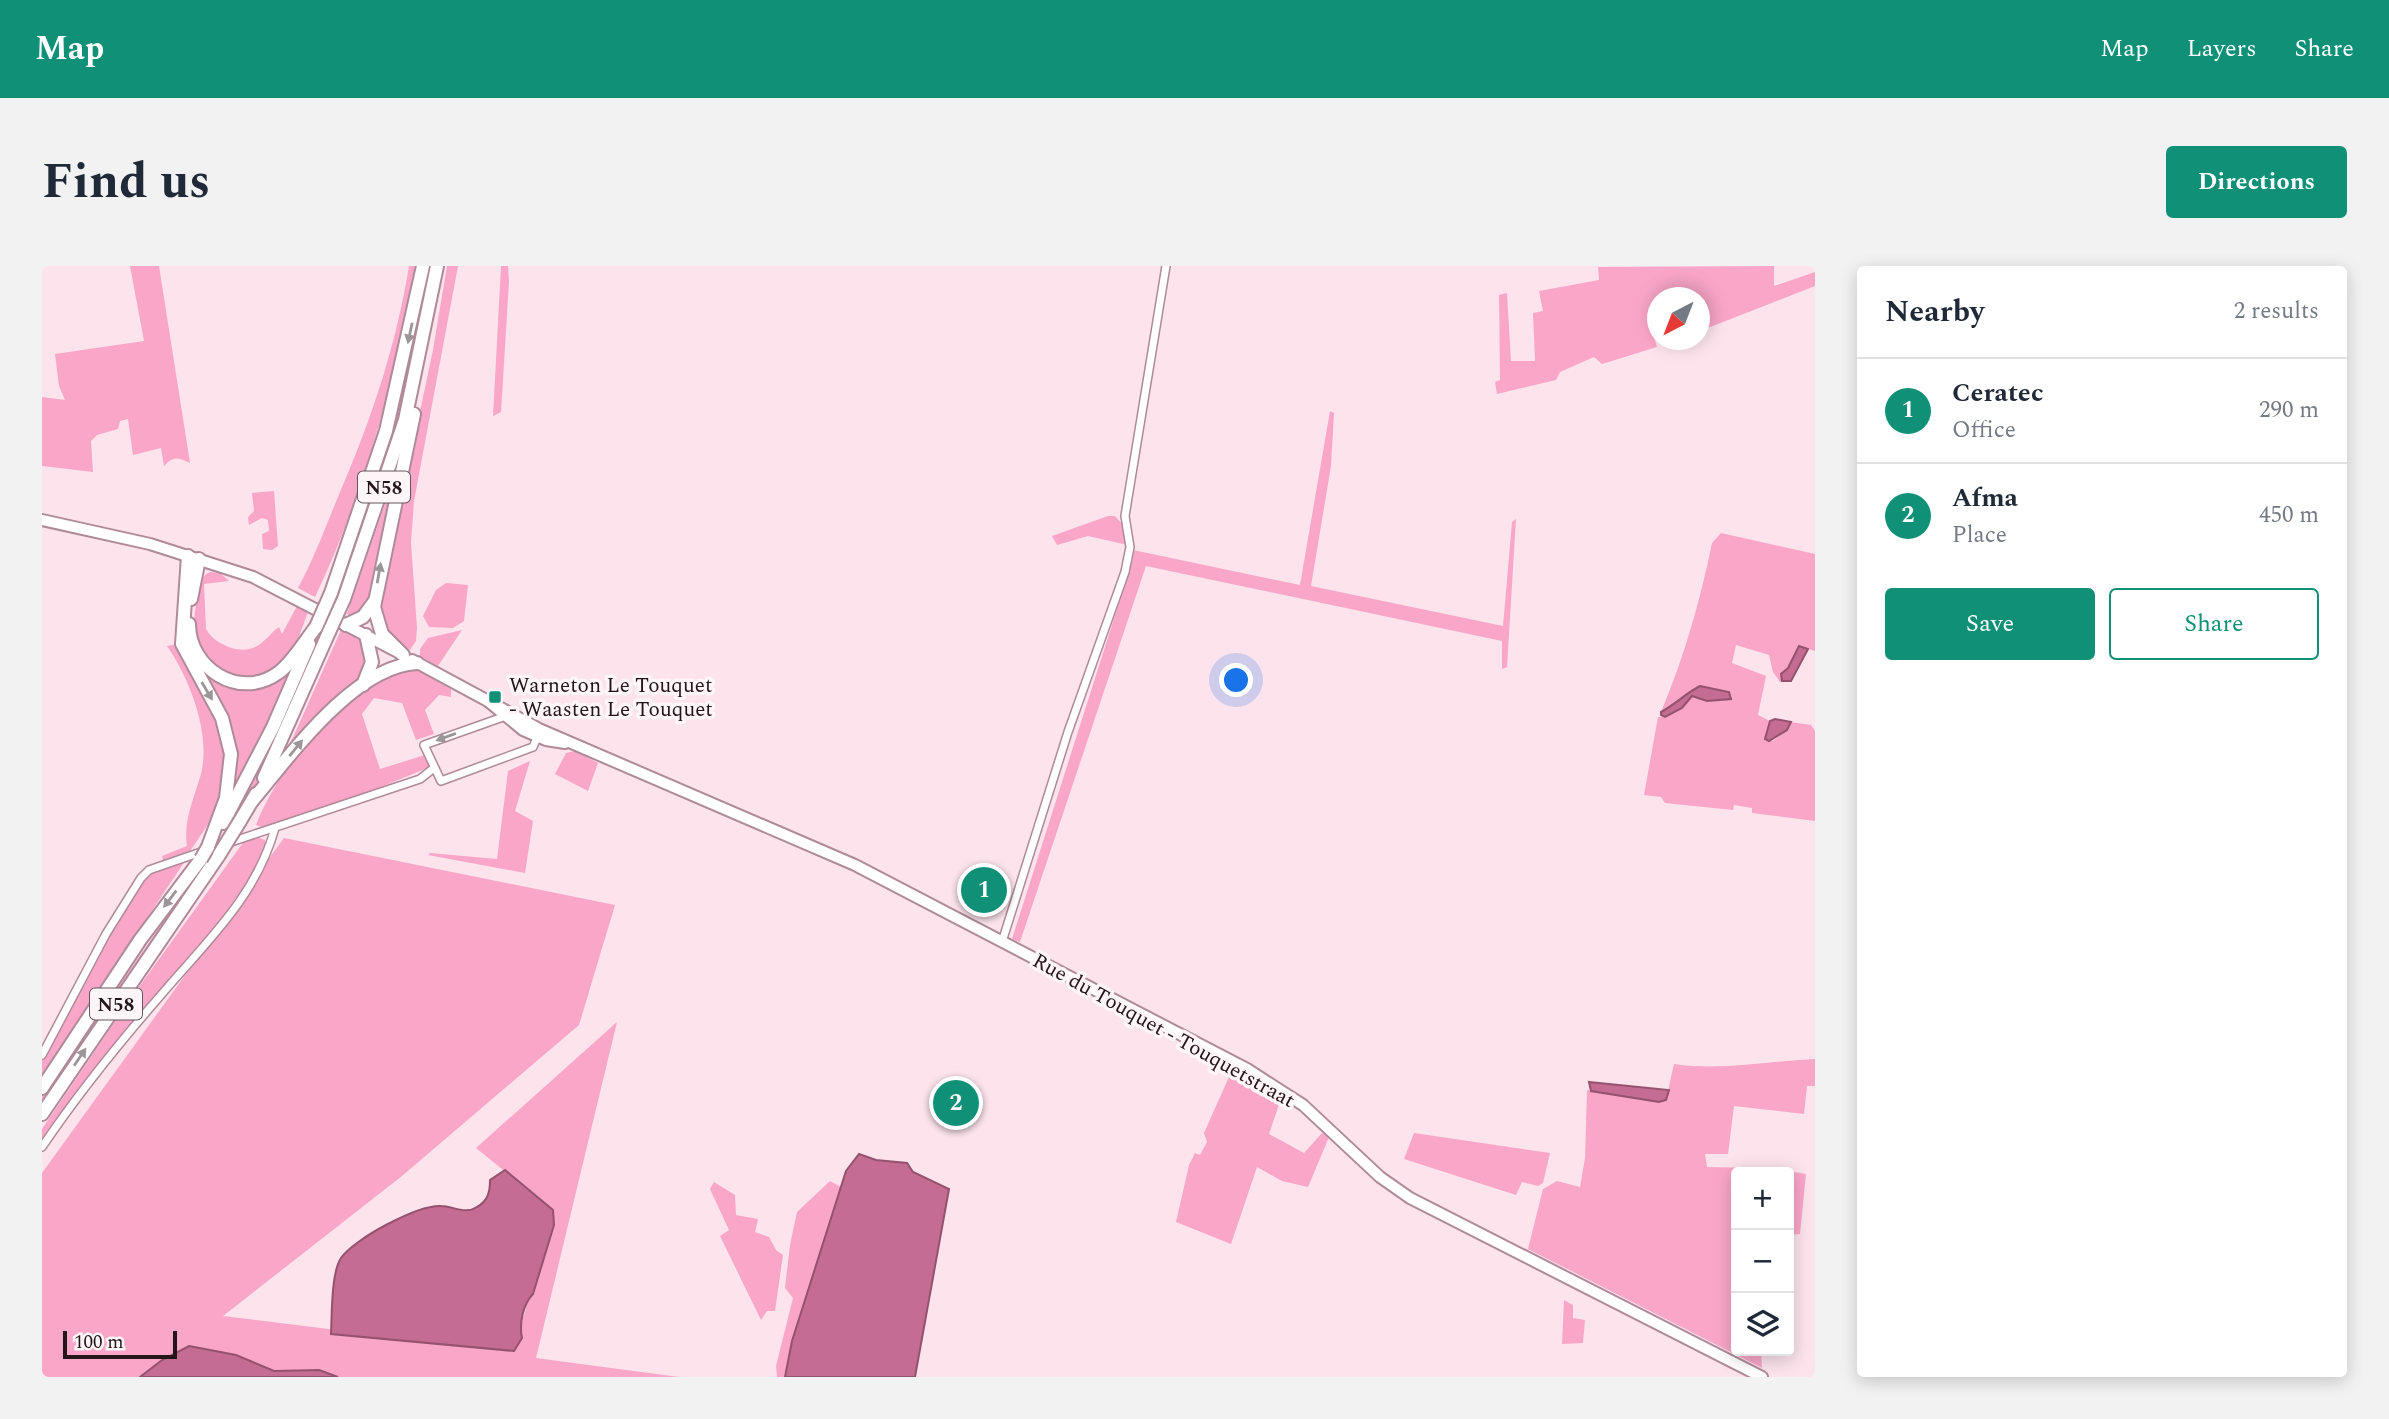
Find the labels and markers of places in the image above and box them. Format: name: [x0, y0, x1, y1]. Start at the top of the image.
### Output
place label: Warneton Le Touquet - Waasten Le Touquet: [509, 670, 713, 726]
marker: Warneton Le Touquet - Waasten Le Touquet: [487, 689, 503, 705]
pin: 1: [961, 864, 1007, 916]
pin: 2: [933, 1077, 979, 1129]

